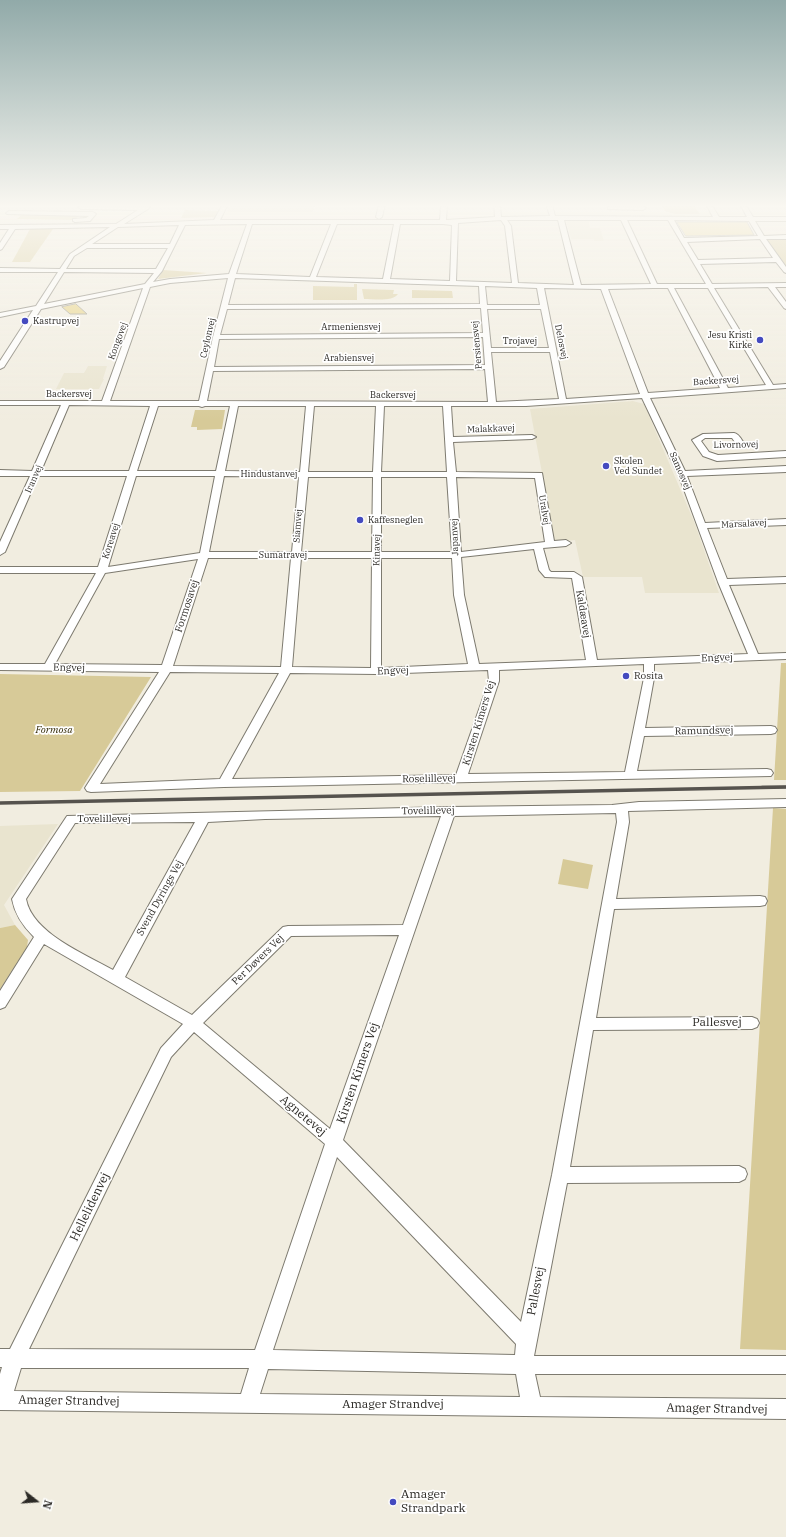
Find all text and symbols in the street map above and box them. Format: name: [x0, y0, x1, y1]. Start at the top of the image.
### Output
marker: Kastrupvej: [20, 316, 30, 326]
place label: Kastrupvej: [33, 316, 79, 326]
street label: Ceylonvej: [198, 317, 218, 359]
street label: Persiensvej: [470, 320, 484, 370]
street label: Kongovej: [106, 321, 130, 361]
street label: Armeniensvej: [321, 322, 381, 332]
street label: Delosvej: [552, 324, 570, 360]
place label: Jesu Kristi Kirke: [708, 330, 752, 351]
marker: Jesu Kristi Kirke: [755, 335, 765, 345]
street label: Trojavej: [503, 336, 537, 346]
street label: Arabiensvej: [324, 353, 374, 363]
street label: Backersvej: [693, 374, 739, 388]
street label: Backersvej: [46, 389, 92, 399]
street label: Backersvej: [370, 390, 416, 400]
street label: Malakkavej: [467, 423, 515, 435]
street label: Livornovej: [713, 439, 759, 451]
street label: Samosvej: [667, 450, 693, 492]
place label: Skolen Ved Sundet: [614, 456, 662, 477]
marker: Skolen Ved Sundet: [601, 461, 611, 471]
street label: Iranvej: [23, 463, 45, 495]
street label: Hindustanvej: [240, 469, 298, 479]
street label: Uralvej: [536, 494, 552, 526]
street label: Siamvej: [291, 509, 305, 543]
marker: Kaffesneglen: [355, 515, 365, 525]
place label: Kaffesneglen: [368, 515, 423, 525]
street label: Marsalavej: [721, 517, 767, 531]
street label: Japanvej: [449, 518, 461, 556]
street label: Koreavej: [100, 522, 122, 560]
street label: Kinavej: [371, 534, 383, 566]
street label: Sumatravej: [259, 550, 307, 560]
street label: Formosavej: [173, 578, 201, 634]
street label: Kaldæavej: [573, 589, 593, 639]
street label: Engvej: [701, 651, 733, 665]
street label: Engvej: [53, 662, 85, 674]
street label: Engvej: [377, 664, 409, 678]
place label: Rosita: [634, 670, 663, 682]
marker: Rosita: [621, 671, 631, 681]
street label: Kirsten Kimers Vej: [460, 679, 498, 767]
park label: Formosa: [35, 724, 73, 736]
street label: Ramundsvej: [674, 724, 734, 738]
street label: Roselillevej: [402, 773, 456, 785]
street label: Tovelillevej: [401, 805, 455, 817]
street label: Tovelillevej: [77, 813, 131, 825]
street label: Svend Dyrings Vej: [134, 858, 186, 938]
street label: Per Døvers Vej: [230, 932, 286, 988]
street label: Pallesvej: [692, 1016, 742, 1030]
street label: Kirsten Kimers Vej: [334, 1021, 382, 1125]
street label: Agnetevej: [277, 1093, 329, 1139]
street label: Hellelidenvej: [67, 1170, 113, 1244]
street label: Pallesvej: [524, 1265, 548, 1317]
street label: Amager Strandvej: [18, 1393, 120, 1409]
street label: Amager Strandvej: [342, 1398, 444, 1412]
street label: Amager Strandvej: [666, 1401, 768, 1417]
north arrow: [16, 1481, 56, 1521]
place label: Amager Strandpark: [401, 1488, 465, 1516]
marker: Amager Strandpark: [388, 1497, 398, 1507]
text: N: [40, 1498, 55, 1511]

